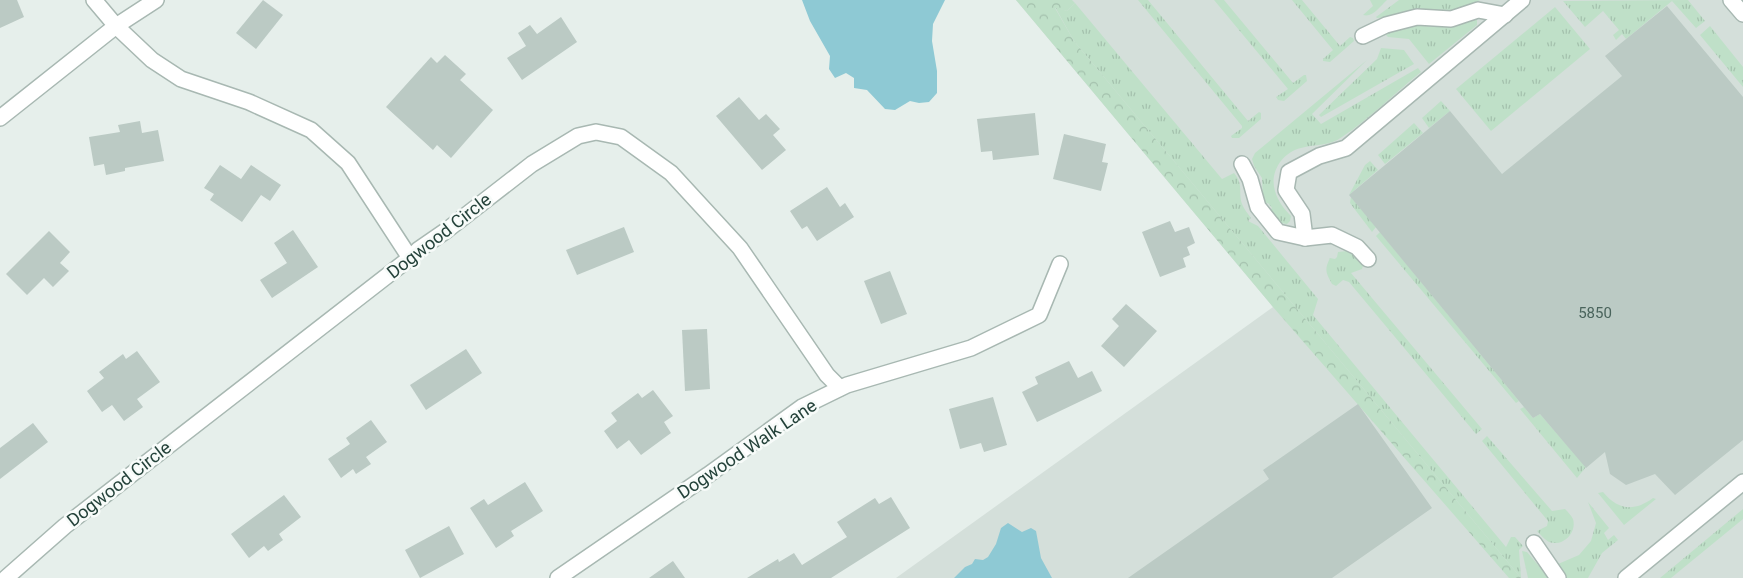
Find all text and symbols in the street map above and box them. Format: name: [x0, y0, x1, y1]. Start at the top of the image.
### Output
street label: Dogwood Circle: [382, 188, 495, 283]
house number: 5850: [1578, 304, 1612, 322]
street label: Dogwood Walk Lane: [673, 394, 820, 503]
street label: Dogwood Circle: [62, 436, 175, 531]

